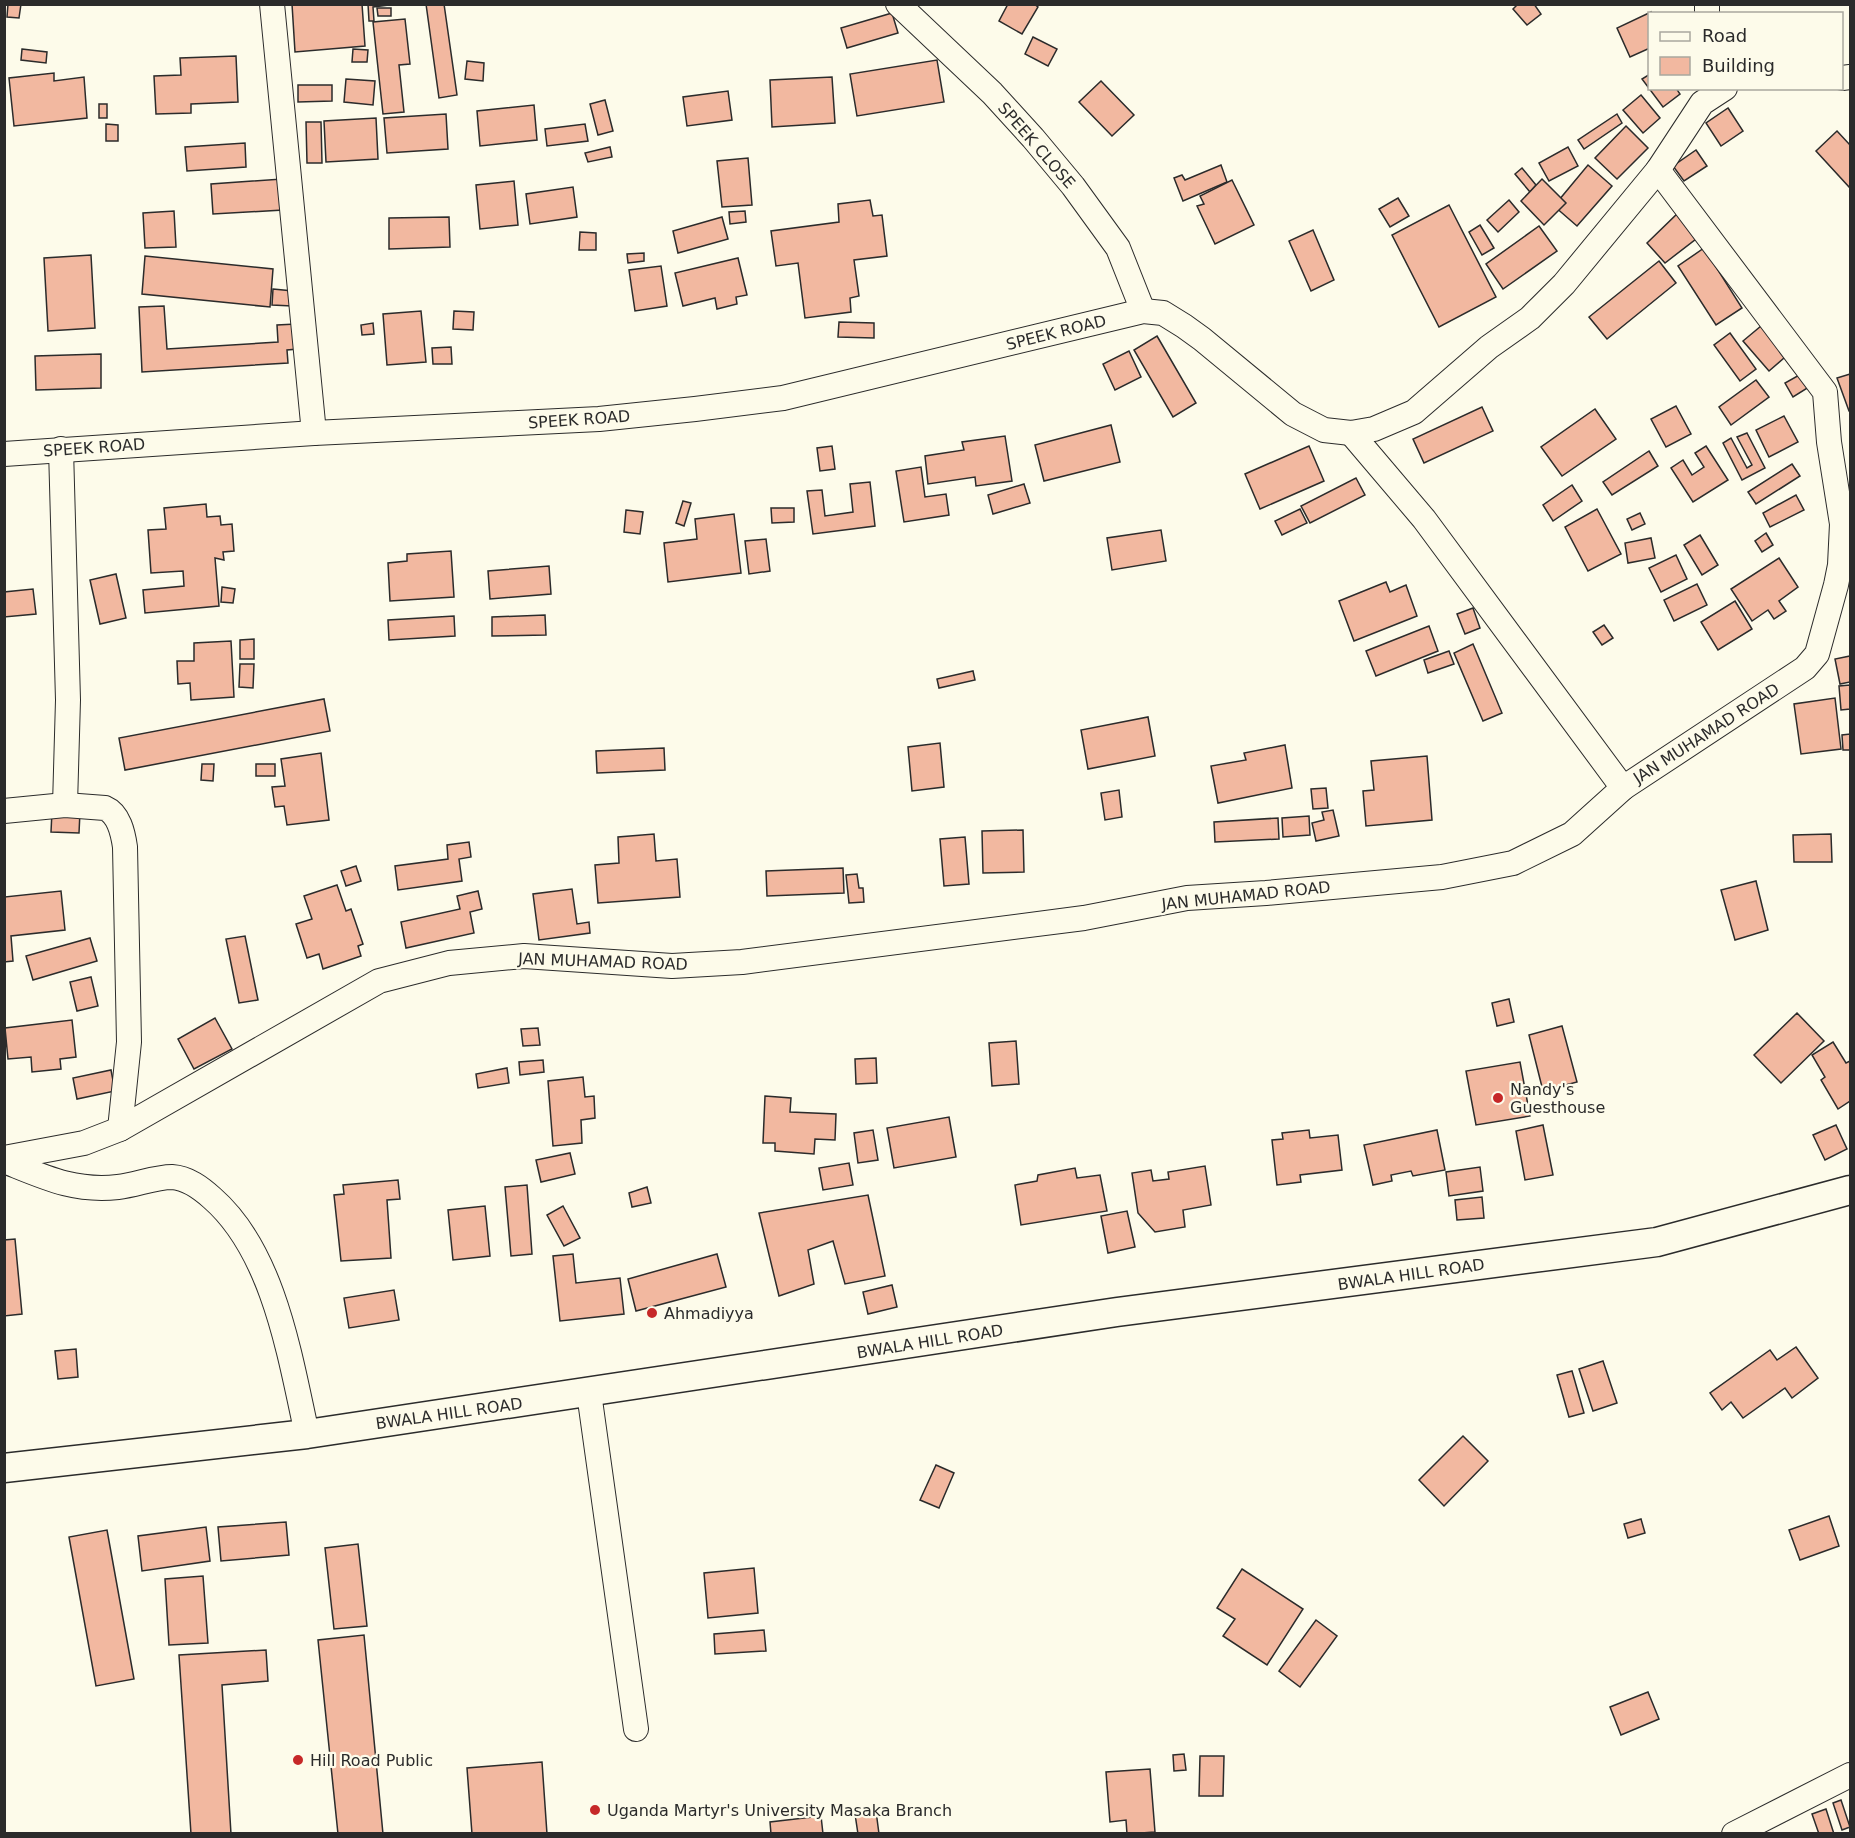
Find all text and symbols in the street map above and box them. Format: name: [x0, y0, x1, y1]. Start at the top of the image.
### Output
legend: [1648, 12, 1843, 90]
text: Road: [1702, 25, 1747, 46]
text: Building: [1702, 55, 1775, 76]
street label: SPEEK CLOSE: [994, 98, 1079, 192]
street label: SPEEK ROAD: [1004, 311, 1108, 354]
street label: SPEEK ROAD: [527, 406, 631, 433]
street label: SPEEK ROAD: [42, 434, 146, 461]
street label: JAN MUHAMAD ROAD: [1629, 679, 1783, 788]
street label: JAN MUHAMAD ROAD: [1160, 877, 1331, 914]
street label: JAN MUHAMAD ROAD: [517, 949, 688, 974]
place label: Nandy's Guesthouse: [1510, 1080, 1605, 1117]
marker: Nandy's Guesthouse: [1491, 1091, 1505, 1105]
street label: BWALA HILL ROAD: [1336, 1255, 1486, 1294]
place label: Ahmadiyya: [664, 1304, 754, 1323]
marker: Ahmadiyya: [645, 1306, 659, 1320]
street label: BWALA HILL ROAD: [856, 1321, 1005, 1362]
street label: BWALA HILL ROAD: [374, 1394, 524, 1433]
place label: Hill Road Public: [310, 1751, 433, 1770]
marker: Hill Road Public: [291, 1753, 305, 1767]
place label: Uganda Martyr's University Masaka Branch: [607, 1801, 952, 1820]
marker: Uganda Martyr's University Masaka Branch: [588, 1803, 602, 1817]

